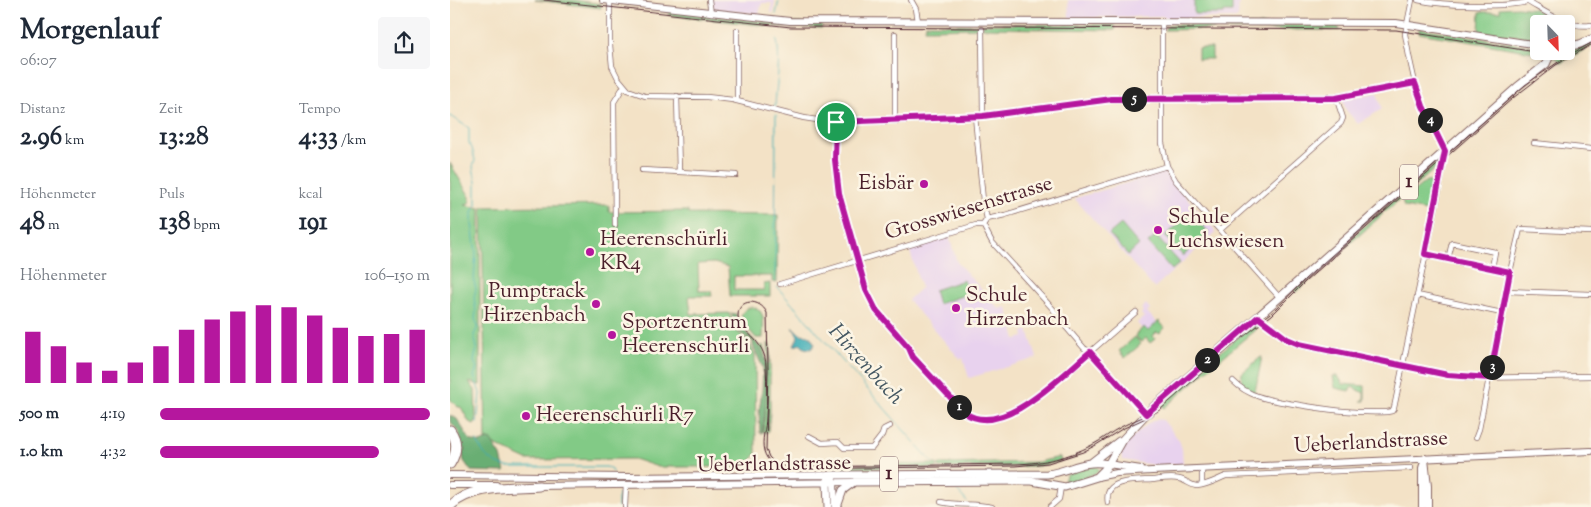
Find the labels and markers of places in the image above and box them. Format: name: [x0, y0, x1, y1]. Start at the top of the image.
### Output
pin: 5: [1122, 86, 1146, 112]
pin: [815, 101, 857, 143]
pin: 4: [1418, 108, 1442, 132]
place label: Eisbär: [859, 169, 914, 199]
marker: Eisbär: [918, 178, 930, 190]
place label: Schule Luchswiesen: [1168, 203, 1285, 257]
marker: Schule Luchswiesen: [1152, 224, 1164, 236]
place label: Heerenschürli KR4: [600, 225, 728, 279]
marker: Heerenschürli KR4: [584, 246, 596, 258]
place label: Pumptrack Hirzenbach: [483, 277, 587, 331]
place label: Schule Hirzenbach: [966, 281, 1069, 335]
marker: Pumptrack Hirzenbach: [590, 298, 602, 310]
marker: Schule Hirzenbach: [950, 302, 962, 314]
place label: Sportzentrum Heerenschürli: [622, 308, 750, 362]
marker: Sportzentrum Heerenschürli: [606, 329, 618, 341]
pin: 2: [1194, 348, 1220, 372]
pin: 3: [1480, 354, 1504, 380]
pin: 1: [946, 394, 972, 420]
place label: Heerenschürli R7: [536, 401, 694, 431]
marker: Heerenschürli R7: [520, 410, 532, 422]

